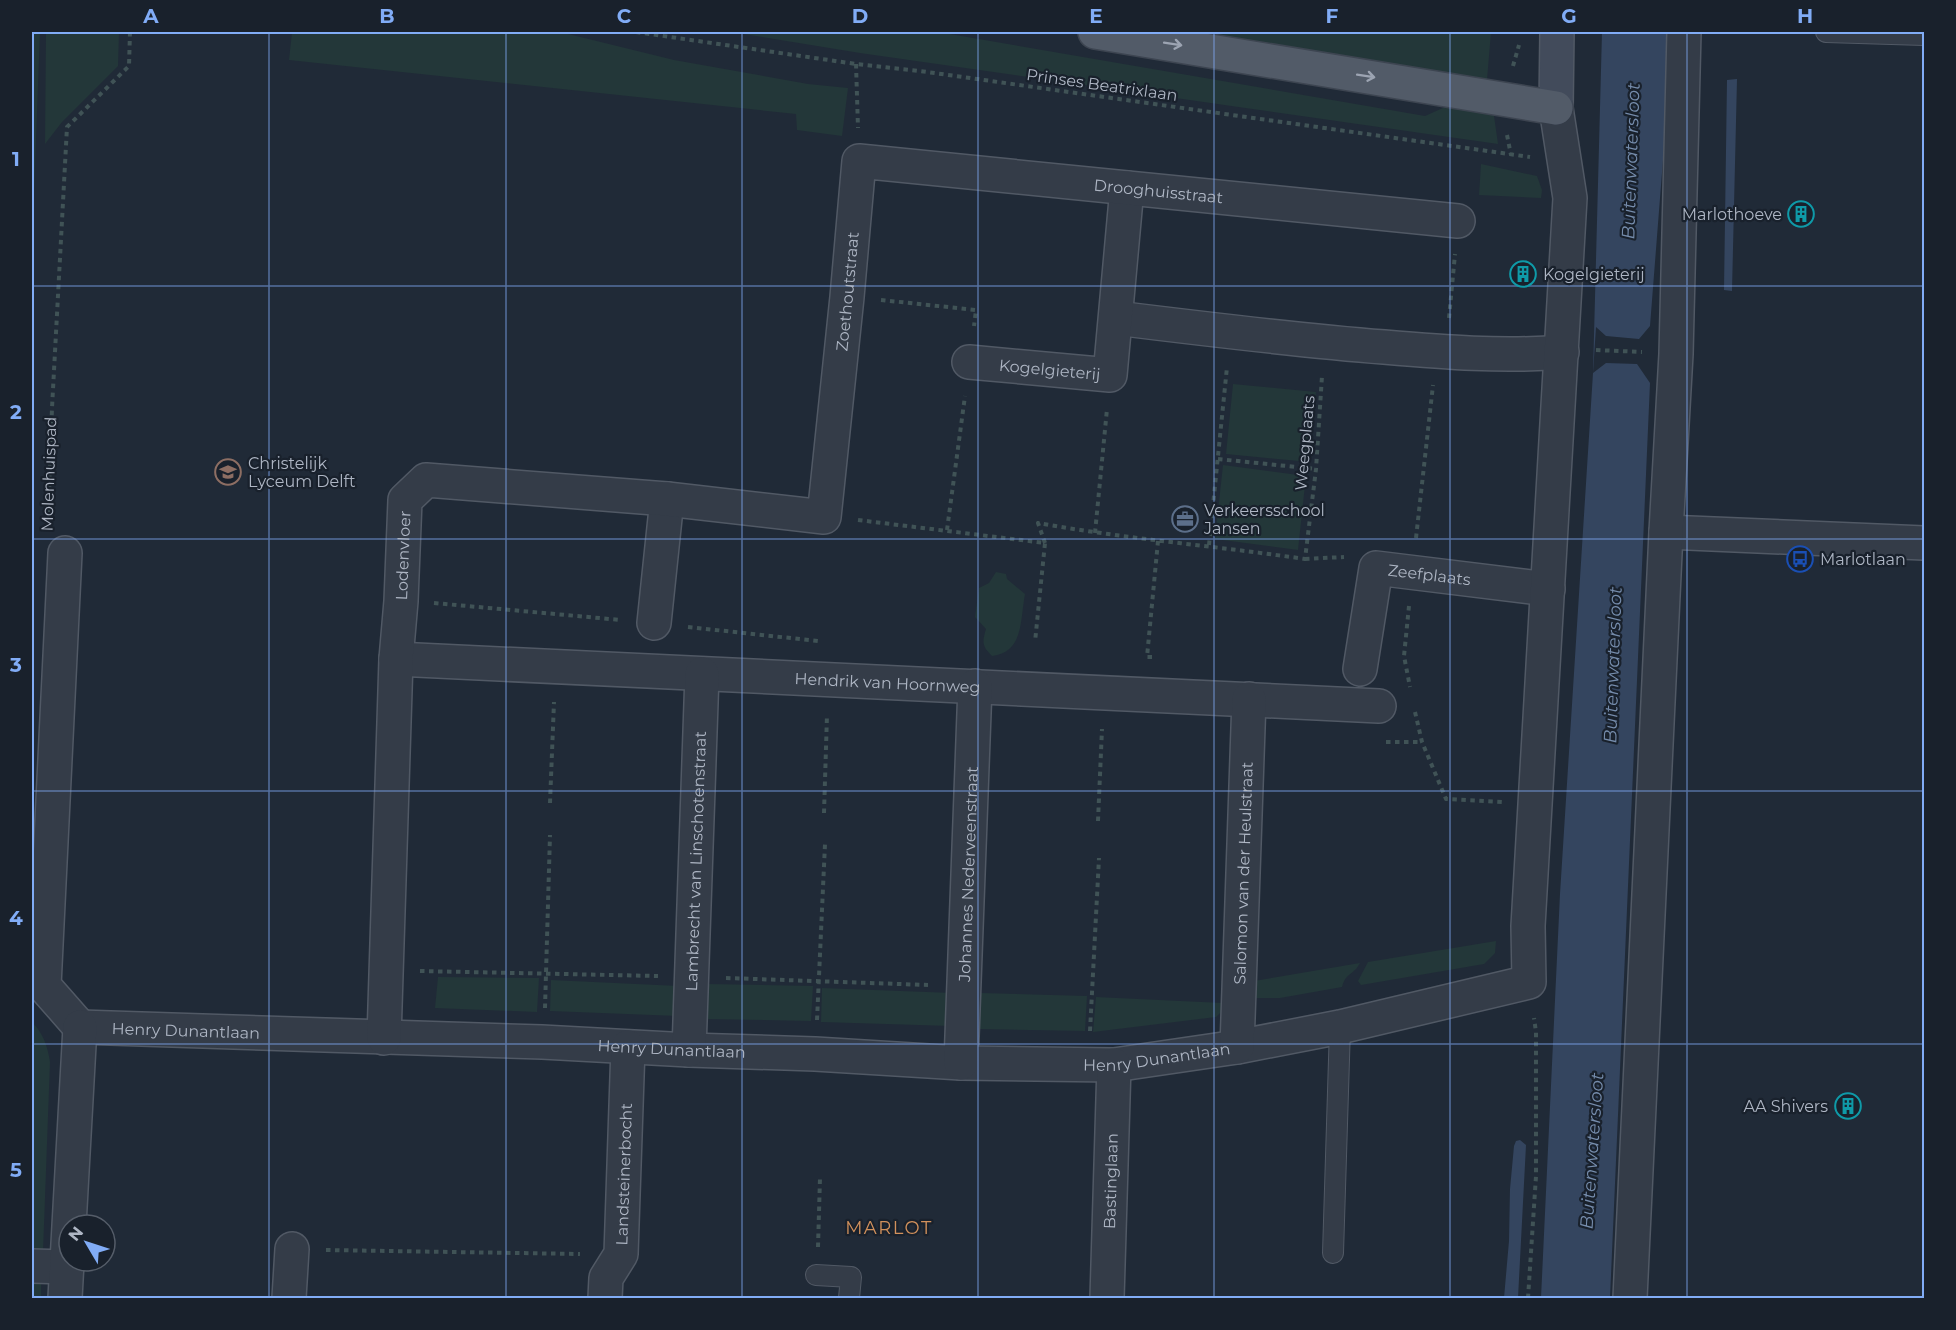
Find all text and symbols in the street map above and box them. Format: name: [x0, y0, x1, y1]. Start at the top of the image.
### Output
text: A: [142, 4, 159, 28]
text: B: [379, 4, 395, 28]
text: C: [617, 4, 632, 28]
text: D: [852, 4, 868, 28]
text: E: [1089, 4, 1103, 28]
text: F: [1326, 4, 1339, 28]
text: G: [1561, 4, 1577, 28]
text: H: [1797, 4, 1813, 28]
one-way arrow: [1163, 39, 1183, 50]
street label: Prinses Beatrixlaan: [1025, 65, 1179, 105]
one-way arrow: [1355, 71, 1375, 82]
water label: Buitenwatersloot: [1617, 82, 1645, 240]
text: 1: [12, 147, 20, 171]
street label: Drooghuisstraat: [1093, 175, 1224, 207]
building icon: Marlothoeve: [1786, 199, 1816, 229]
place label: Marlothoeve: [1682, 205, 1782, 224]
street label: Zoethoutstraat: [832, 230, 862, 352]
building icon: Kogelgieterij: [1508, 259, 1538, 289]
place label: Kogelgieterij: [1543, 265, 1645, 284]
street label: Kogelgieterij: [998, 355, 1101, 384]
street label: Weegplaats: [1291, 394, 1319, 491]
text: 2: [10, 400, 22, 424]
street label: Molenhuispad: [38, 416, 60, 532]
place label: Christelijk Lyceum Delft: [248, 454, 356, 491]
school or university icon: Christelijk Lyceum Delft: [213, 457, 243, 487]
place label: Verkeersschool Jansen: [1203, 501, 1325, 538]
office icon: Verkeersschool Jansen: [1170, 504, 1200, 534]
street label: Lodenvloer: [392, 510, 414, 601]
bus stop icon: Marlotlaan: [1785, 544, 1815, 574]
place label: Marlotlaan: [1820, 550, 1906, 569]
street label: Zeefplaats: [1387, 560, 1472, 589]
water label: Buitenwatersloot: [1599, 586, 1627, 744]
text: 3: [9, 653, 22, 677]
street label: Hendrik van Hoornweg: [794, 669, 981, 696]
street label: Lambrecht van Linschotenstraat: [682, 730, 710, 991]
street label: Salomon van der Heulstraat: [1230, 761, 1256, 985]
street label: Johannes Nederveenstraat: [954, 766, 982, 983]
text: 4: [9, 906, 23, 930]
street label: Henry Dunantlaan: [111, 1019, 260, 1042]
street label: Henry Dunantlaan: [597, 1036, 746, 1061]
street label: Henry Dunantlaan: [1083, 1039, 1232, 1075]
water label: Buitenwatersloot: [1576, 1071, 1608, 1230]
building icon: AA Shivers: [1833, 1091, 1863, 1121]
place label: AA Shivers: [1743, 1097, 1828, 1116]
street label: Landsteinerbocht: [612, 1102, 636, 1246]
street label: Bastinglaan: [1100, 1133, 1121, 1229]
text: 5: [10, 1158, 22, 1182]
north arrow: [57, 1213, 117, 1273]
district label: MARLOT: [845, 1217, 933, 1239]
text: N: [64, 1223, 87, 1245]

